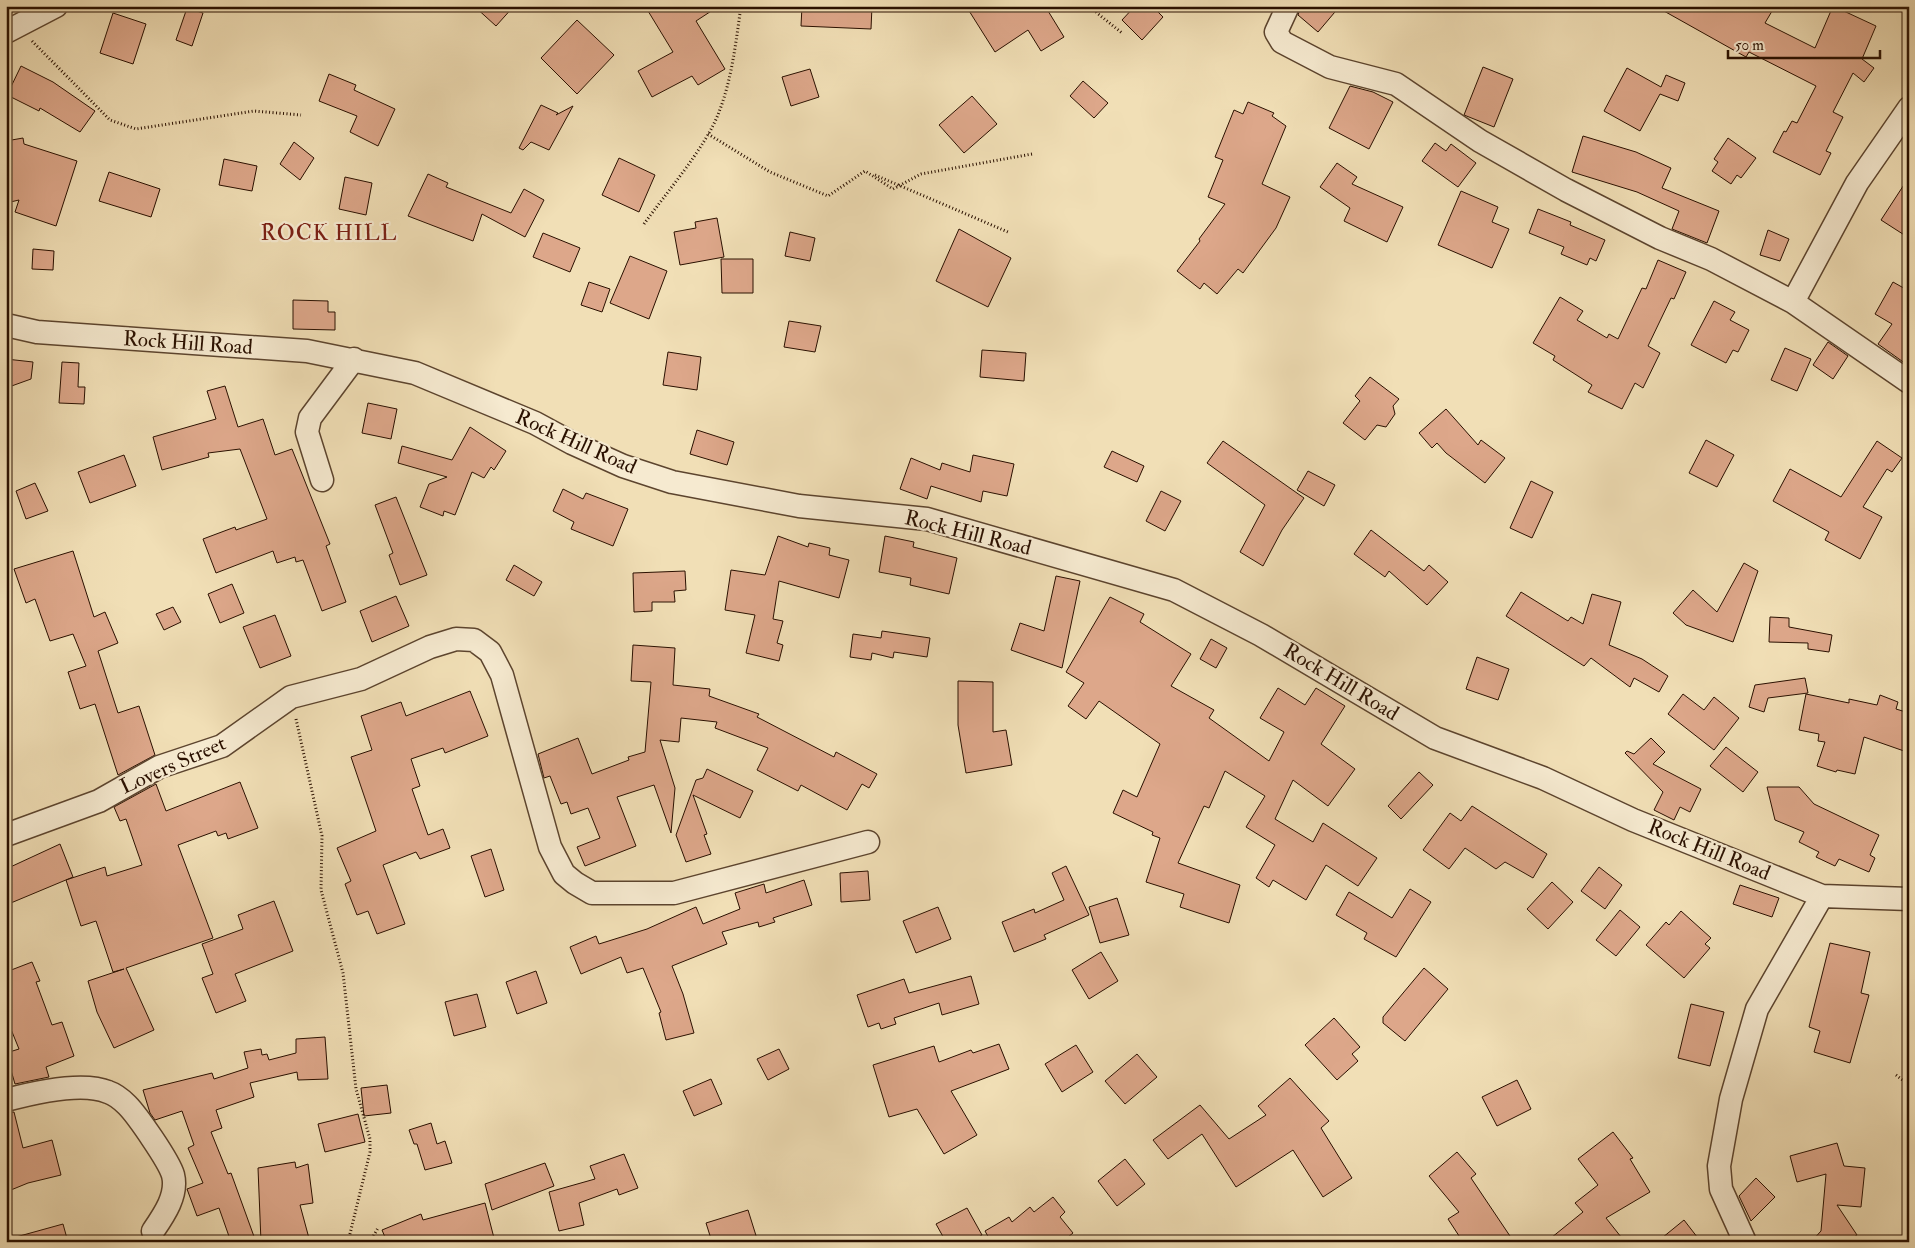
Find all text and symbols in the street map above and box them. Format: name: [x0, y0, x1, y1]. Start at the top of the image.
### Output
scale bar: [1728, 28, 1880, 60]
text: 50 m: [1735, 36, 1764, 55]
district label: ROCK HILL: [260, 219, 398, 247]
street label: Rock Hill Road: [122, 325, 254, 361]
street label: Rock Hill Road: [511, 403, 641, 481]
street label: Rock Hill Road: [902, 504, 1035, 562]
street label: Rock Hill Road: [1278, 637, 1404, 727]
street label: Lovers Street: [116, 730, 230, 800]
street label: Rock Hill Road: [1644, 813, 1775, 887]

